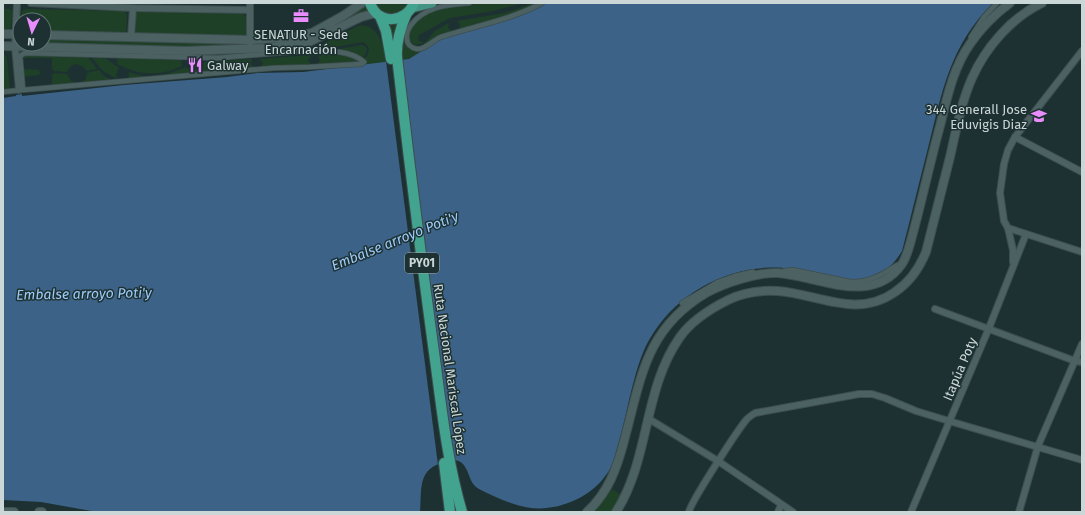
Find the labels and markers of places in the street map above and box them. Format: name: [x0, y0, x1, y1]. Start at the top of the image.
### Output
office icon: SENATUR - Sede Encarnación: [292, 7, 310, 25]
place label: SENATUR - Sede Encarnación: [254, 27, 348, 57]
restaurant icon: Galway: [186, 56, 204, 74]
place label: Galway: [207, 58, 249, 73]
place label: 344 Generall Jose Eduvigis Diaz: [926, 102, 1027, 132]
school or university icon: 344 Generall Jose Eduvigis Diaz: [1030, 107, 1048, 125]

